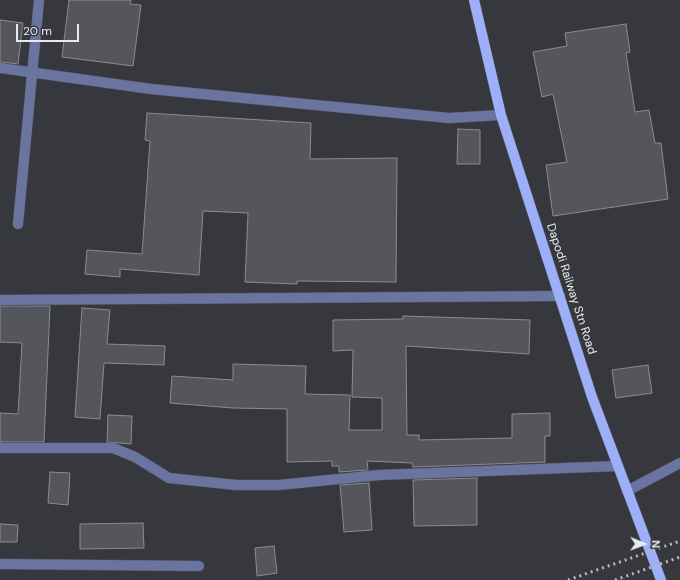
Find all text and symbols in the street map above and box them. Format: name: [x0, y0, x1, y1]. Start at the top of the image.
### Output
scale bar: [18, 16, 81, 42]
text: 20 m: [23, 23, 52, 39]
street label: Dapodi Railway Stn Road: [543, 222, 599, 356]
north arrow: [624, 524, 664, 564]
text: N: [649, 540, 663, 548]

